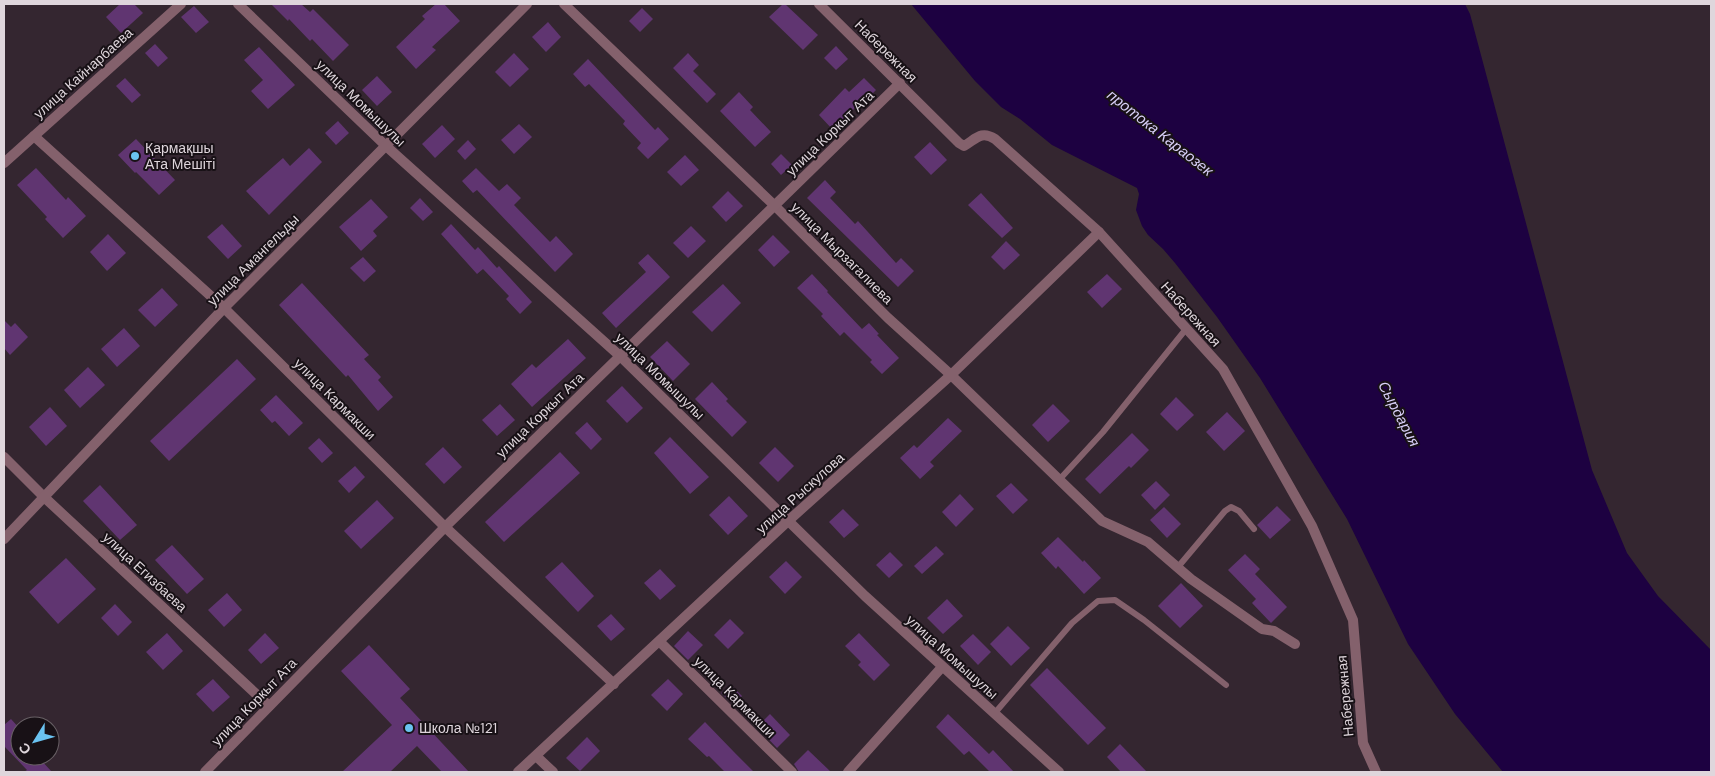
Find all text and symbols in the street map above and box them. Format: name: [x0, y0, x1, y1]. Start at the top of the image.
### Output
street label: Набережная: [851, 16, 921, 86]
street label: улица Кайнарбаева: [30, 23, 137, 122]
street label: улица Момышулы: [312, 56, 410, 150]
water label: протока Караозек: [1103, 85, 1218, 181]
street label: улица Коркыт Ата: [782, 86, 878, 180]
place label: Қармақшы Ата Мешіті: [145, 139, 215, 173]
marker: Қармақшы Ата Мешіті: [129, 150, 141, 162]
street label: улица Мырзагалиева: [787, 198, 897, 308]
street label: улица Амангельды: [203, 210, 303, 310]
street label: Набережная: [1157, 278, 1225, 350]
street label: улица Момышулы: [611, 329, 709, 423]
street label: улица Кармакши: [290, 354, 380, 444]
street label: улица Коркыт Ата: [492, 368, 588, 462]
water label: Сырдария: [1373, 378, 1425, 450]
street label: улица Рыскулова: [752, 448, 848, 537]
street label: улица Егизбаева: [99, 528, 191, 616]
street label: улица Момышулы: [902, 611, 1002, 703]
street label: улица Кармакши: [690, 652, 780, 742]
street label: улица Коркыт Ата: [207, 654, 301, 750]
street label: Набережная: [1332, 655, 1358, 737]
north arrow: [10, 716, 60, 766]
place label: Школа №121: [419, 719, 497, 737]
marker: Школа №121: [403, 722, 415, 734]
text: С: [14, 739, 35, 758]

